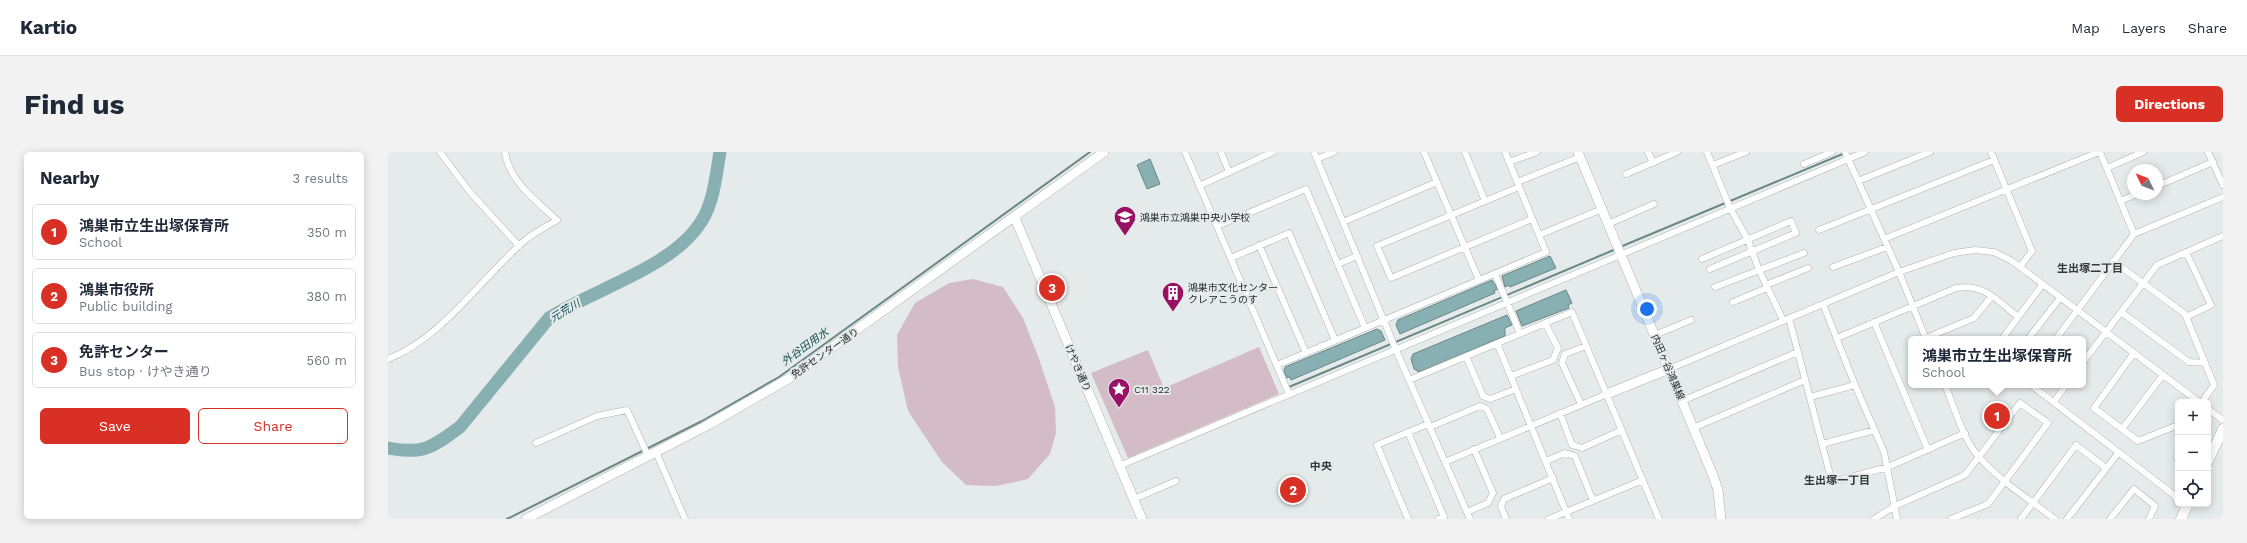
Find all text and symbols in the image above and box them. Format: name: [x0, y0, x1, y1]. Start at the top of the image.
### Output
text: Kartio: [20, 16, 77, 39]
text: Map: [2071, 20, 2100, 36]
text: Layers: [2122, 20, 2166, 36]
text: Share: [2188, 20, 2227, 36]
button: Directions: [2116, 86, 2223, 122]
text: Find us: [24, 88, 124, 121]
north arrow: [2127, 164, 2163, 200]
text: Nearby: [40, 168, 99, 188]
text: 3 results: [293, 171, 348, 186]
school or university icon: 鴻巣市立鴻巣中央小学校: [1112, 204, 1138, 237]
place label: 鴻巣市立鴻巣中央小学校: [1140, 212, 1250, 223]
text: 鴻巣市立生出塚保育所: [79, 217, 229, 235]
text: 1: [51, 225, 57, 240]
text: 350 m: [307, 225, 347, 240]
text: School: [79, 235, 122, 250]
district label: 生出塚二丁目: [2057, 262, 2123, 275]
pin: 3: [1039, 273, 1065, 303]
building icon: 鴻巣市文化センター クレアこうのす: [1160, 280, 1186, 313]
text: 鴻巣市役所: [79, 281, 154, 299]
place label: 鴻巣市文化センター クレアこうのす: [1188, 282, 1278, 305]
text: 2: [50, 289, 58, 304]
text: 380 m: [307, 289, 347, 304]
water label: 元荒川: [548, 296, 583, 325]
text: Public building: [79, 299, 172, 314]
your location: [1637, 299, 1657, 319]
water label: 外谷田用水: [779, 325, 832, 368]
street label: 免許センター通り: [789, 326, 861, 380]
street label: 内田ヶ谷鴻巣線: [1649, 333, 1687, 401]
popup: [1908, 336, 2086, 388]
text: 免許センター: [79, 343, 169, 361]
street label: けやき通り: [1063, 343, 1093, 393]
text: 鴻巣市立生出塚保育所: [1922, 347, 2072, 365]
text: 3: [50, 353, 58, 368]
text: 560 m: [307, 353, 347, 368]
text: Bus stop · けやき通り: [79, 364, 212, 379]
text: School: [1922, 365, 1965, 380]
place icon: C11 322: [1106, 376, 1132, 409]
place label: C11 322: [1134, 384, 1170, 395]
map controls: [2175, 399, 2211, 507]
button: +: [2175, 399, 2211, 435]
pin: 1: [1984, 401, 2010, 431]
button: Save: [40, 408, 190, 444]
button: Share: [198, 408, 348, 444]
button: −: [2175, 435, 2211, 471]
district label: 中央: [1310, 460, 1332, 473]
button: locate: [2175, 471, 2211, 507]
district label: 生出塚一丁目: [1804, 474, 1870, 487]
pin: 2: [1280, 475, 1306, 505]

